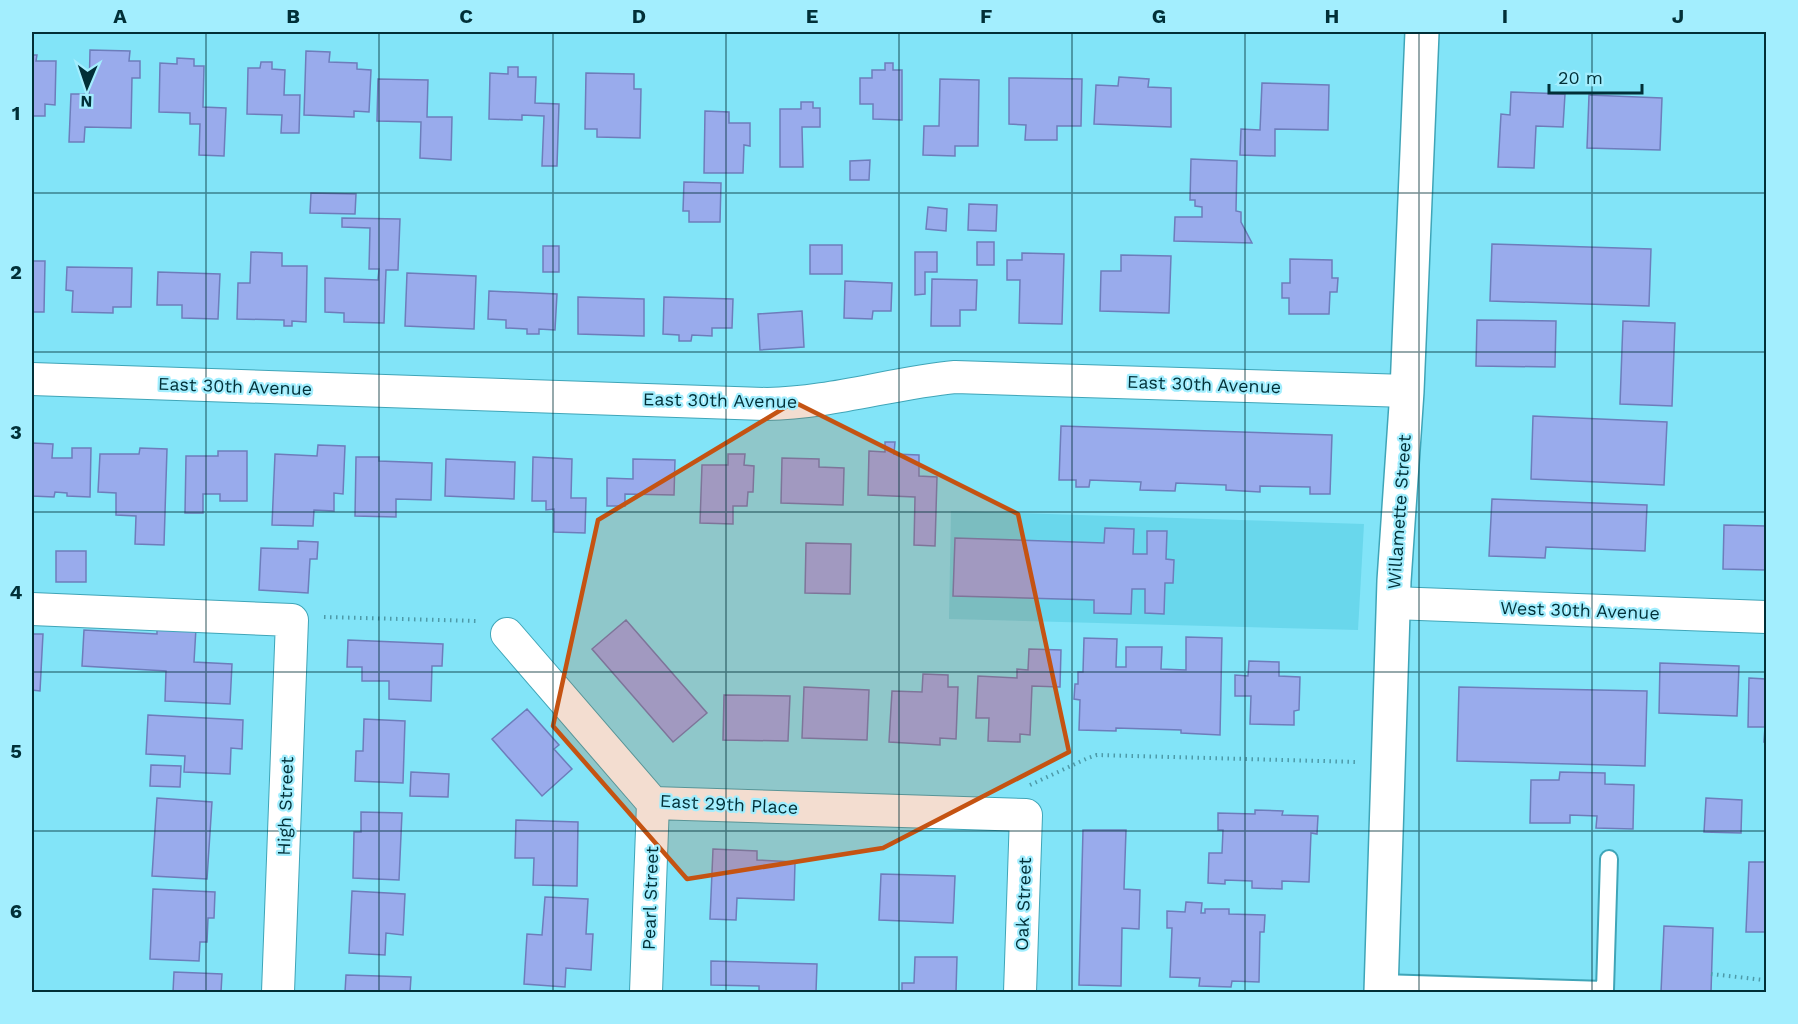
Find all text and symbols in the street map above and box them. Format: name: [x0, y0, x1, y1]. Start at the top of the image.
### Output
text: A: [113, 4, 127, 28]
text: B: [286, 4, 300, 28]
text: C: [459, 4, 473, 28]
text: D: [632, 4, 646, 28]
text: E: [806, 4, 818, 28]
text: F: [980, 4, 992, 28]
text: G: [1152, 4, 1166, 28]
text: H: [1325, 4, 1339, 28]
text: I: [1502, 4, 1508, 28]
text: J: [1672, 4, 1684, 28]
north arrow: [57, 57, 117, 117]
scale bar: [1549, 57, 1642, 95]
text: 20 m: [1558, 67, 1603, 88]
text: N: [80, 92, 93, 111]
text: 1: [12, 101, 20, 125]
text: 2: [10, 260, 22, 284]
street label: East 30th Avenue: [1127, 371, 1281, 397]
street label: East 30th Avenue: [158, 373, 312, 399]
street label: East 30th Avenue: [643, 388, 797, 412]
text: 3: [10, 420, 22, 444]
street label: Willamette Street: [1383, 433, 1415, 590]
text: 4: [10, 580, 23, 604]
street label: West 30th Avenue: [1500, 597, 1660, 623]
text: 5: [10, 739, 22, 763]
street label: High Street: [273, 756, 297, 856]
street label: East 29th Place: [659, 790, 799, 818]
street label: Pearl Street: [638, 845, 662, 950]
street label: Oak Street: [1011, 856, 1035, 951]
text: 6: [10, 899, 22, 923]

